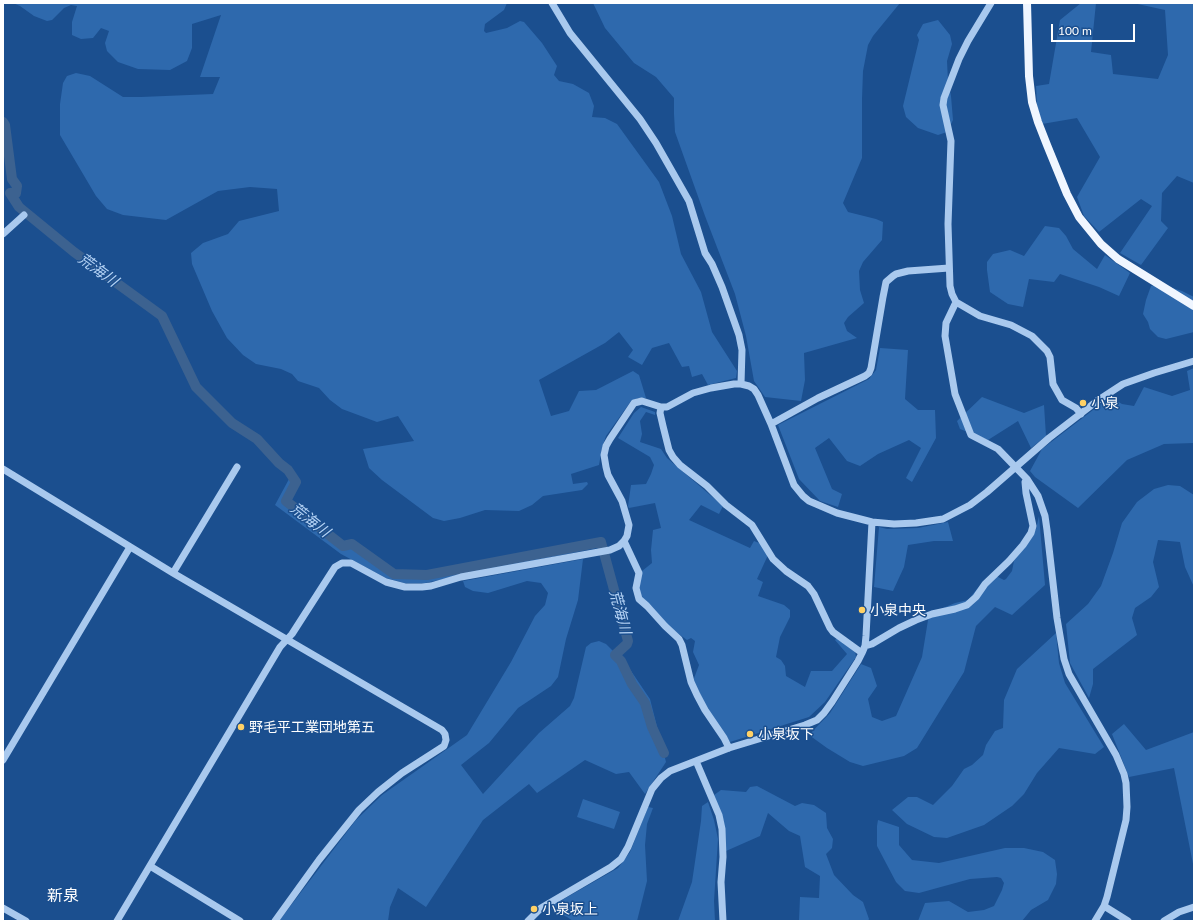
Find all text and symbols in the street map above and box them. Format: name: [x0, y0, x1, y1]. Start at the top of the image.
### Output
scale bar: [1053, 16, 1137, 42]
text: 100 m: [1058, 23, 1092, 38]
water label: 荒海川: [75, 249, 121, 291]
place label: 小泉: [1091, 395, 1119, 411]
marker: 小泉: [1078, 398, 1088, 408]
water label: 荒海川: [287, 499, 333, 541]
water label: 荒海川: [605, 588, 635, 636]
place label: 小泉中央: [870, 602, 926, 618]
marker: 小泉中央: [857, 605, 867, 615]
place label: 野毛平工業団地第五: [249, 719, 375, 735]
marker: 野毛平工業団地第五: [236, 722, 246, 732]
place label: 小泉坂下: [758, 726, 814, 742]
marker: 小泉坂下: [745, 729, 755, 739]
district label: 新泉: [47, 886, 79, 906]
place label: 小泉坂上: [542, 901, 598, 917]
marker: 小泉坂上: [529, 904, 539, 914]

